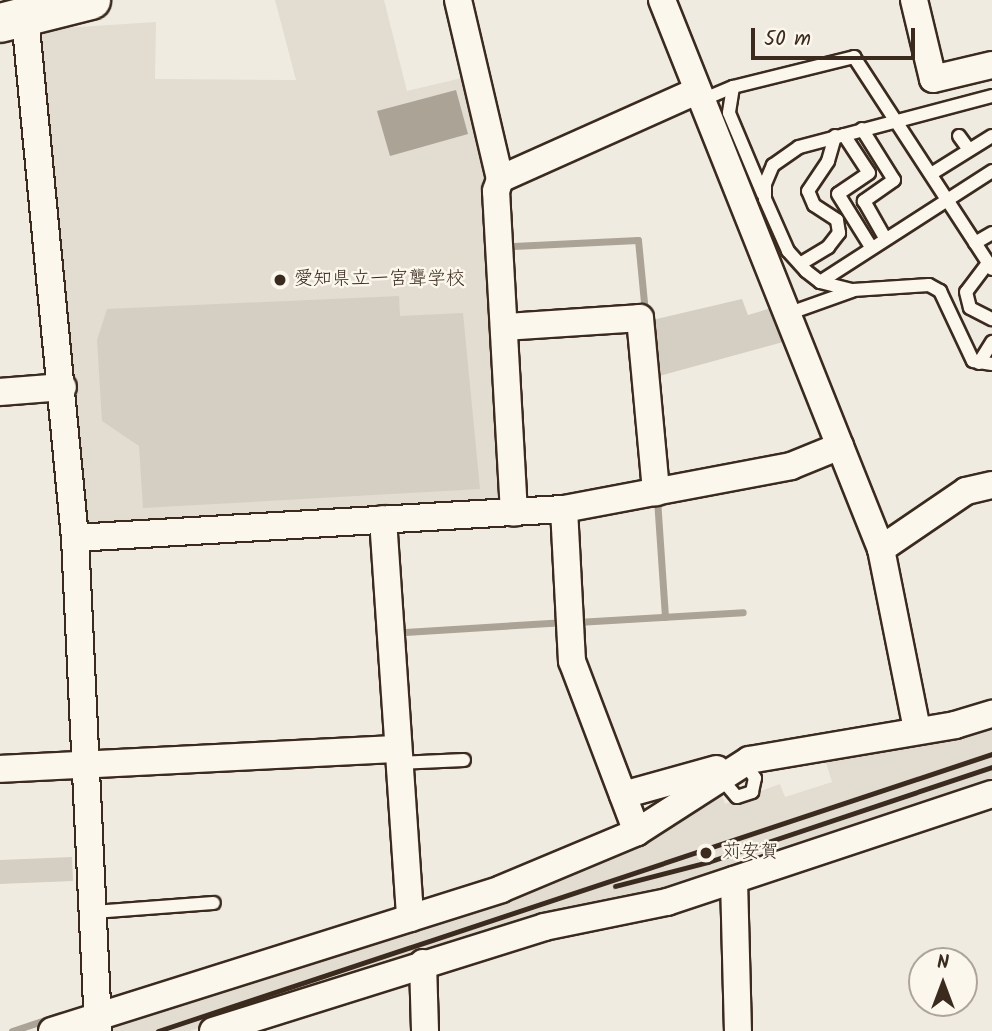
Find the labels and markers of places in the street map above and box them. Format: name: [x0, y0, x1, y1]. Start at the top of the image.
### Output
place label: 愛知県立一宮聾学校: [294, 269, 465, 291]
marker: 愛知県立一宮聾学校: [272, 272, 288, 288]
place label: 苅安賀: [722, 842, 779, 864]
marker: 苅安賀: [696, 843, 716, 863]

